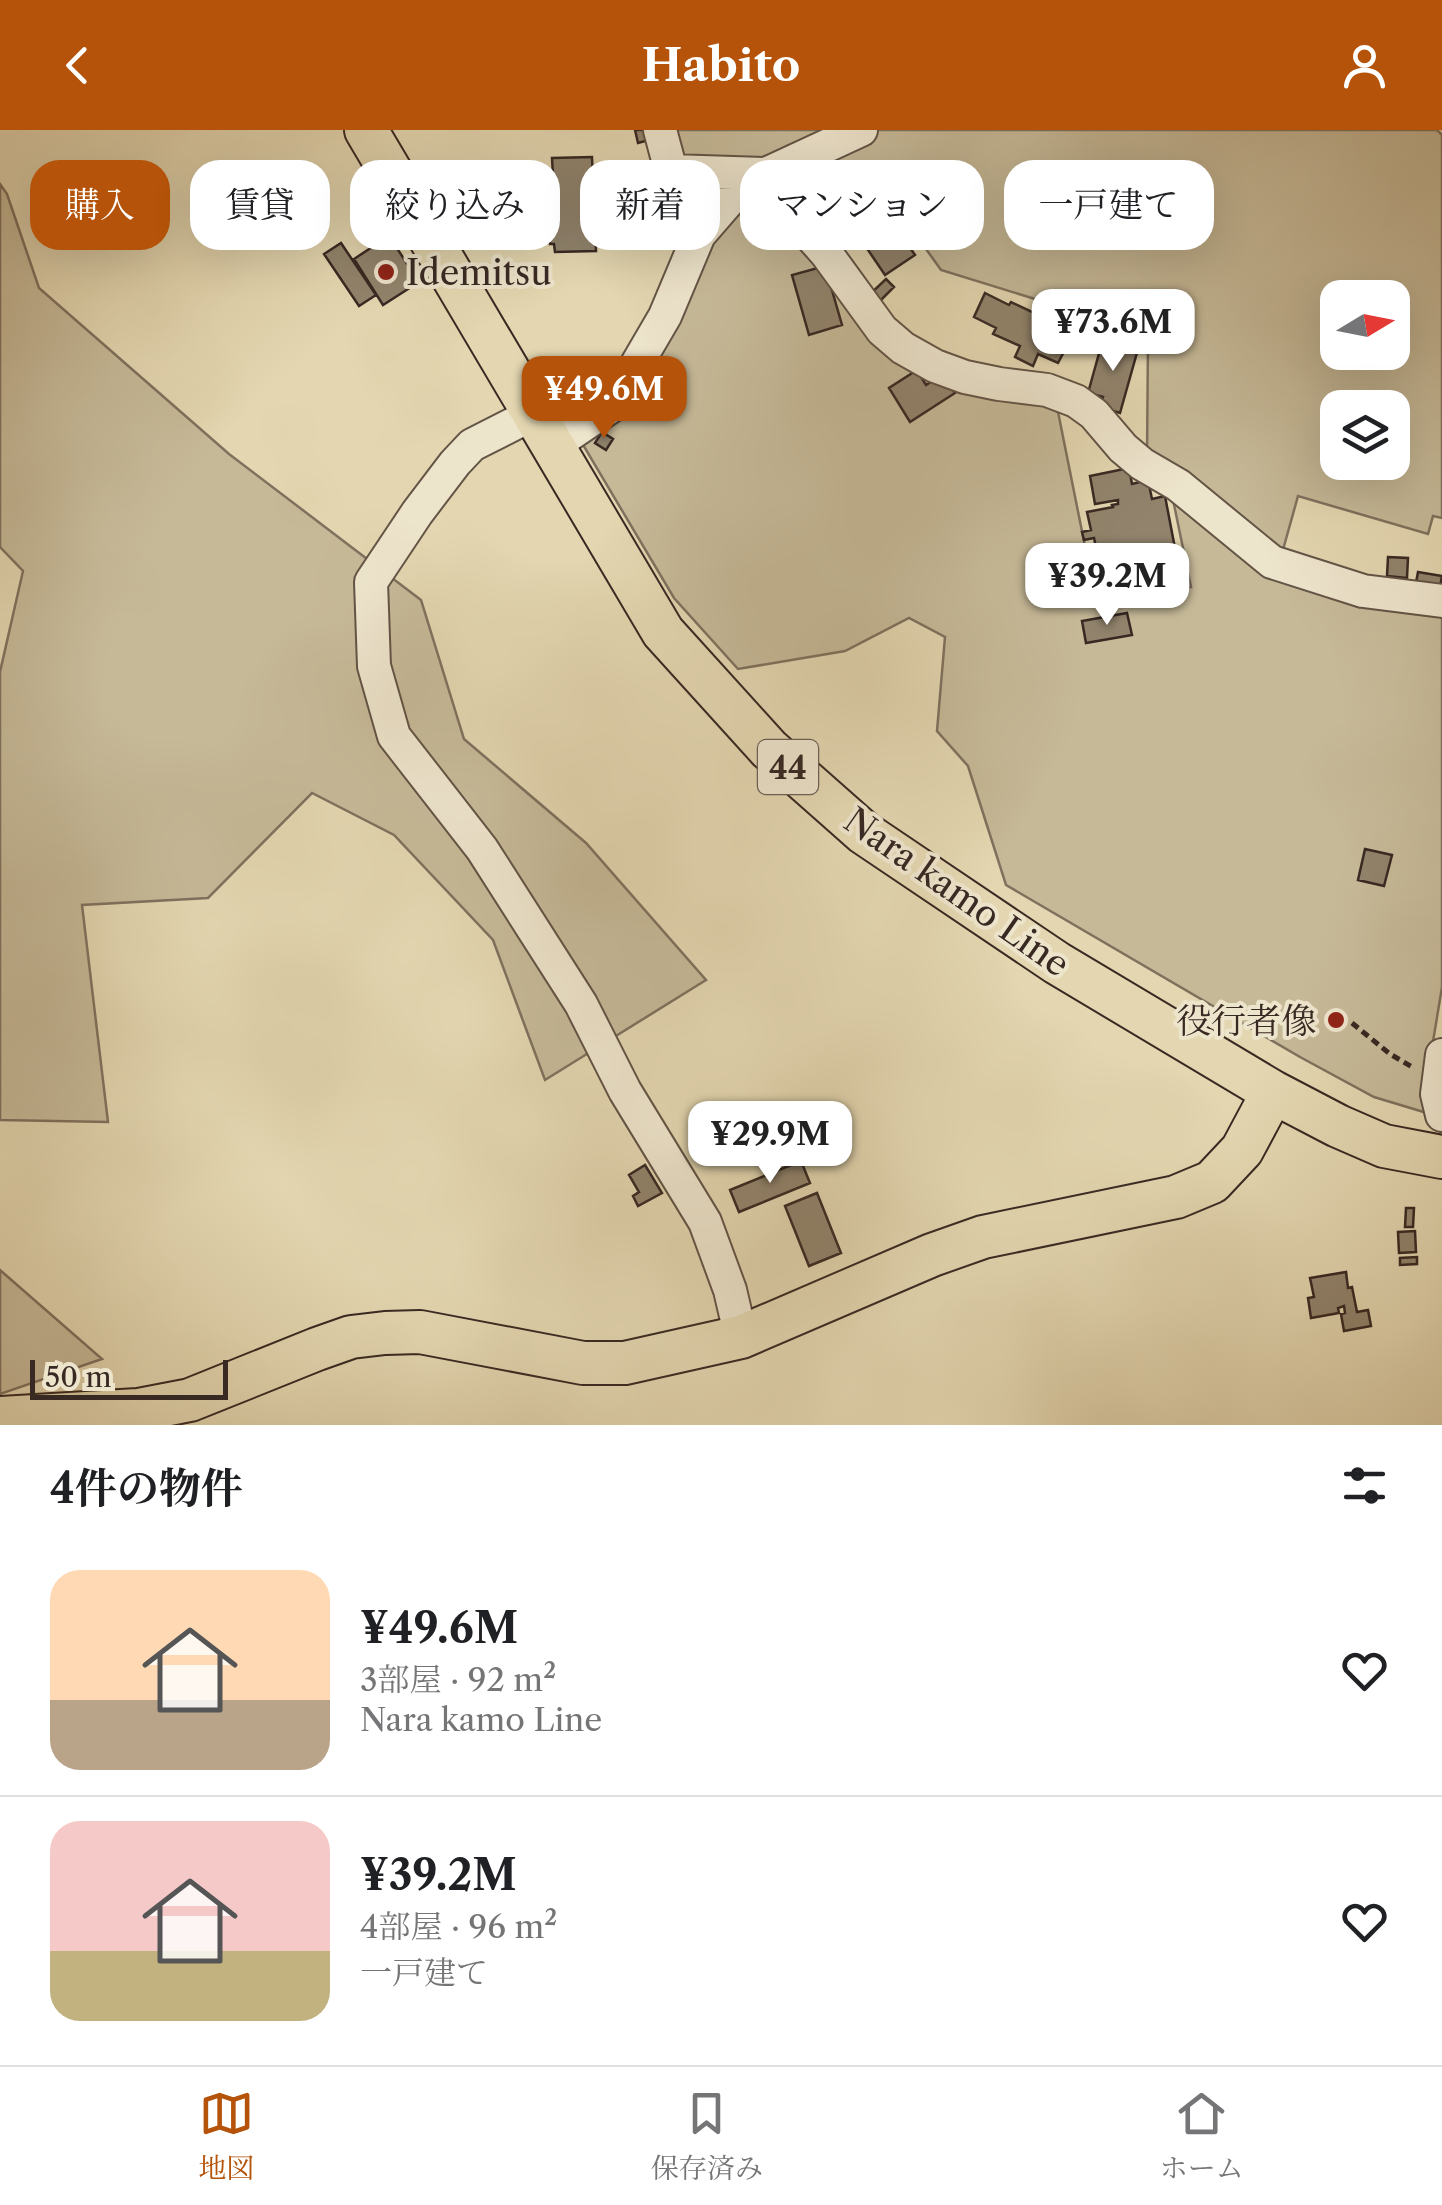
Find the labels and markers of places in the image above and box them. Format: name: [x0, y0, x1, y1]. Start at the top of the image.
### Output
place label: Idemitsu: [406, 251, 552, 294]
marker: Idemitsu: [375, 261, 397, 283]
pin: ¥73.6M: [1032, 289, 1194, 374]
pin: ¥49.6M: [523, 356, 685, 441]
pin: ¥39.2M: [1026, 543, 1188, 628]
place label: 役行者像: [1176, 999, 1316, 1042]
marker: 役行者像: [1325, 1009, 1347, 1031]
pin: ¥29.9M: [689, 1101, 851, 1186]

